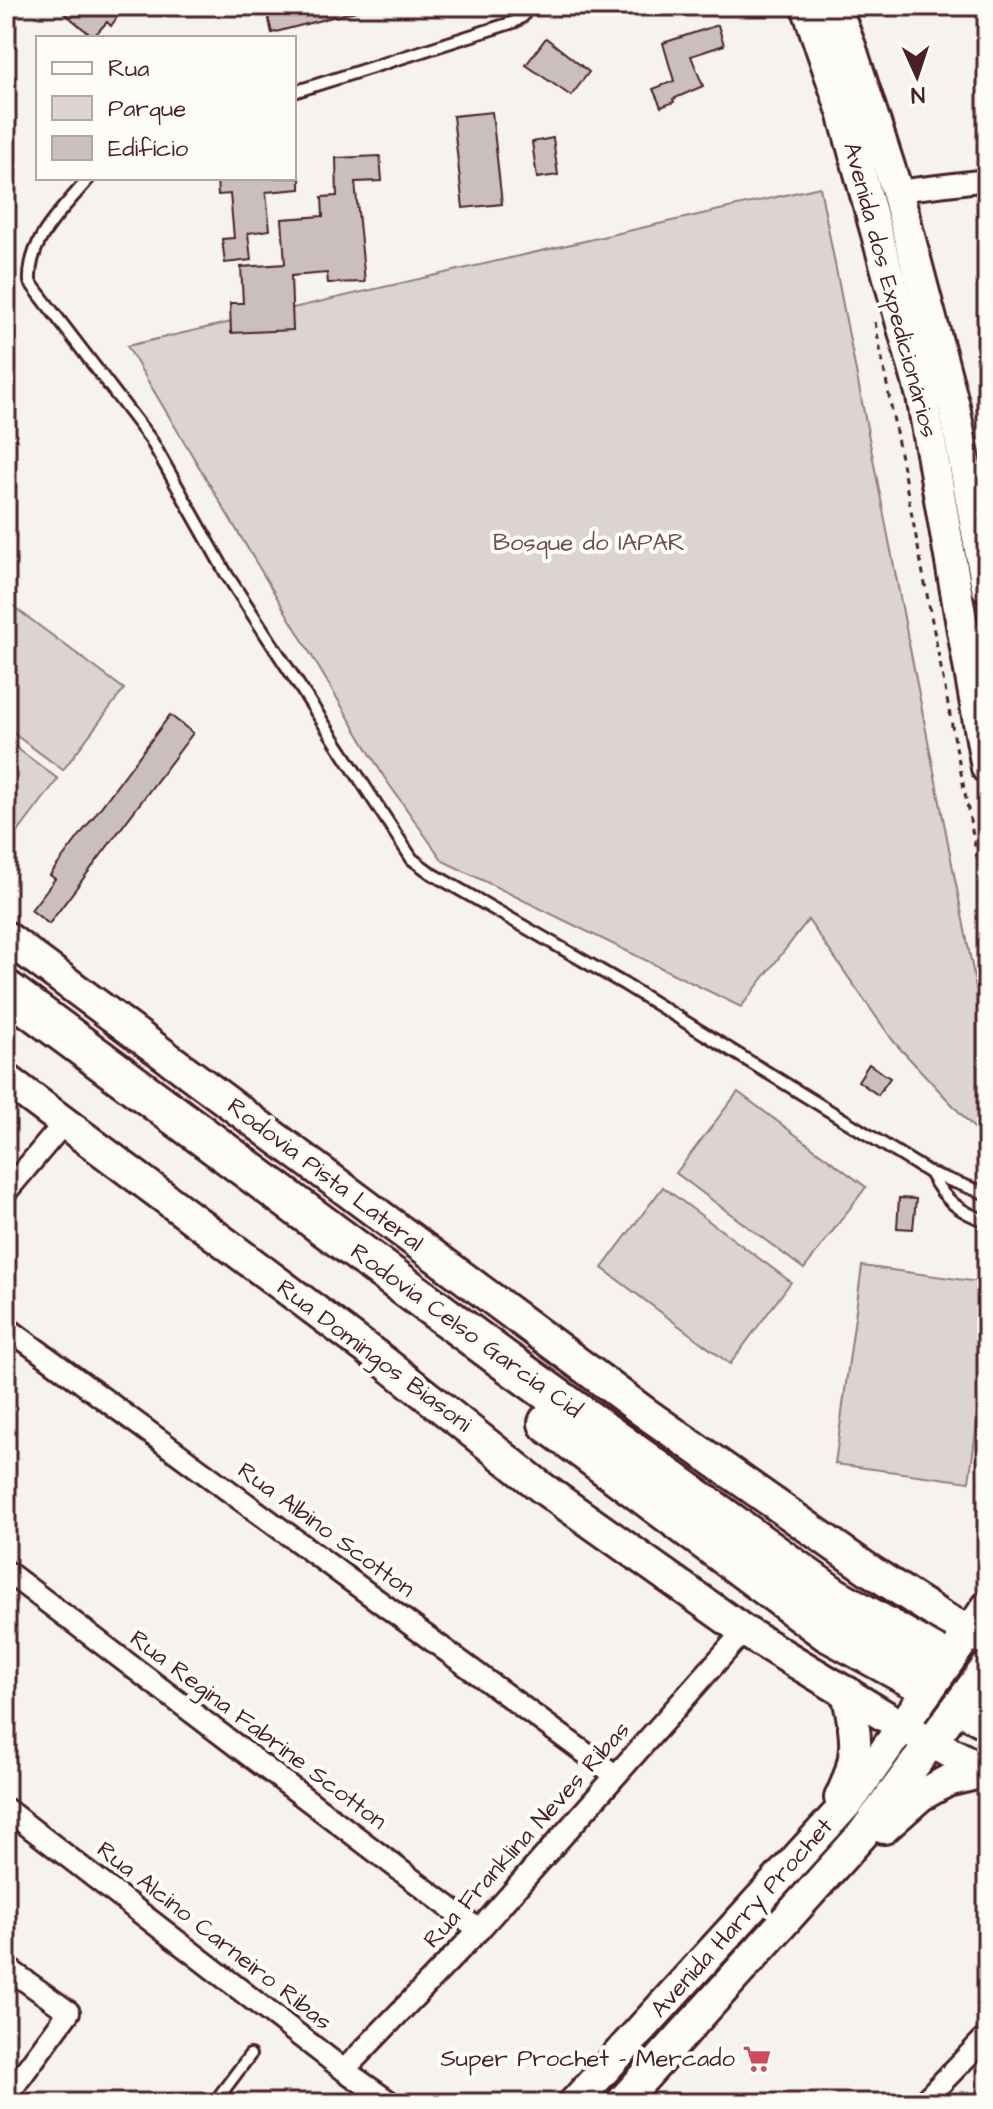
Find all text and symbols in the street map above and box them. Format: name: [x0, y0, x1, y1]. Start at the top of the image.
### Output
legend: [36, 36, 296, 180]
north arrow: [877, 36, 957, 116]
text: Rua: [108, 52, 150, 86]
text: N: [910, 79, 926, 110]
text: Parque: [108, 92, 186, 126]
text: Edifício: [108, 132, 189, 166]
street label: Avenida dos Expedicionários: [834, 138, 946, 442]
park label: Bosque do IAPAR: [493, 526, 685, 560]
street label: Rodovia Pista Lateral: [220, 1090, 430, 1260]
street label: Rodovia Celso Garcia Cid: [343, 1235, 589, 1427]
street label: Rua Domingos Biasoni: [269, 1271, 479, 1442]
street label: Rua Albino Scotton: [230, 1454, 422, 1606]
street label: Rua Regina Fabrine Scotton: [122, 1622, 394, 1839]
street label: Rua Franklina Neves Ribas: [416, 1714, 638, 1956]
street label: Avenida Harry Prochet: [643, 1810, 842, 2026]
street label: Rua Alcino Carneiro Ribas: [89, 1833, 339, 2039]
place label: Super Prochet - Mercado: [440, 2042, 736, 2076]
supermarket icon: Super Prochet - Mercado: [742, 2044, 772, 2074]

